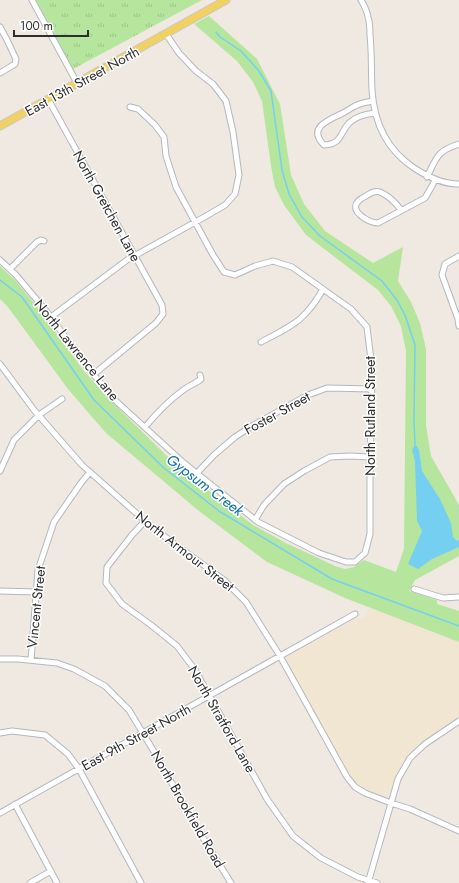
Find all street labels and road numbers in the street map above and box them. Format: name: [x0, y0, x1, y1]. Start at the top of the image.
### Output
street label: East 13th Street North: [21, 41, 143, 121]
street label: North Gretchen Lane: [68, 147, 146, 265]
street label: North Lawrence Lane: [30, 295, 124, 405]
street label: North Rutland Street: [360, 356, 380, 476]
street label: Foster Street: [240, 386, 314, 439]
street label: North Armour Street: [131, 506, 239, 596]
street label: Vincent Street: [22, 564, 50, 649]
street label: North Stratford Lane: [183, 662, 261, 776]
street label: East 9th Street North: [78, 699, 194, 775]
street label: North Brookfield Road: [146, 747, 230, 871]

